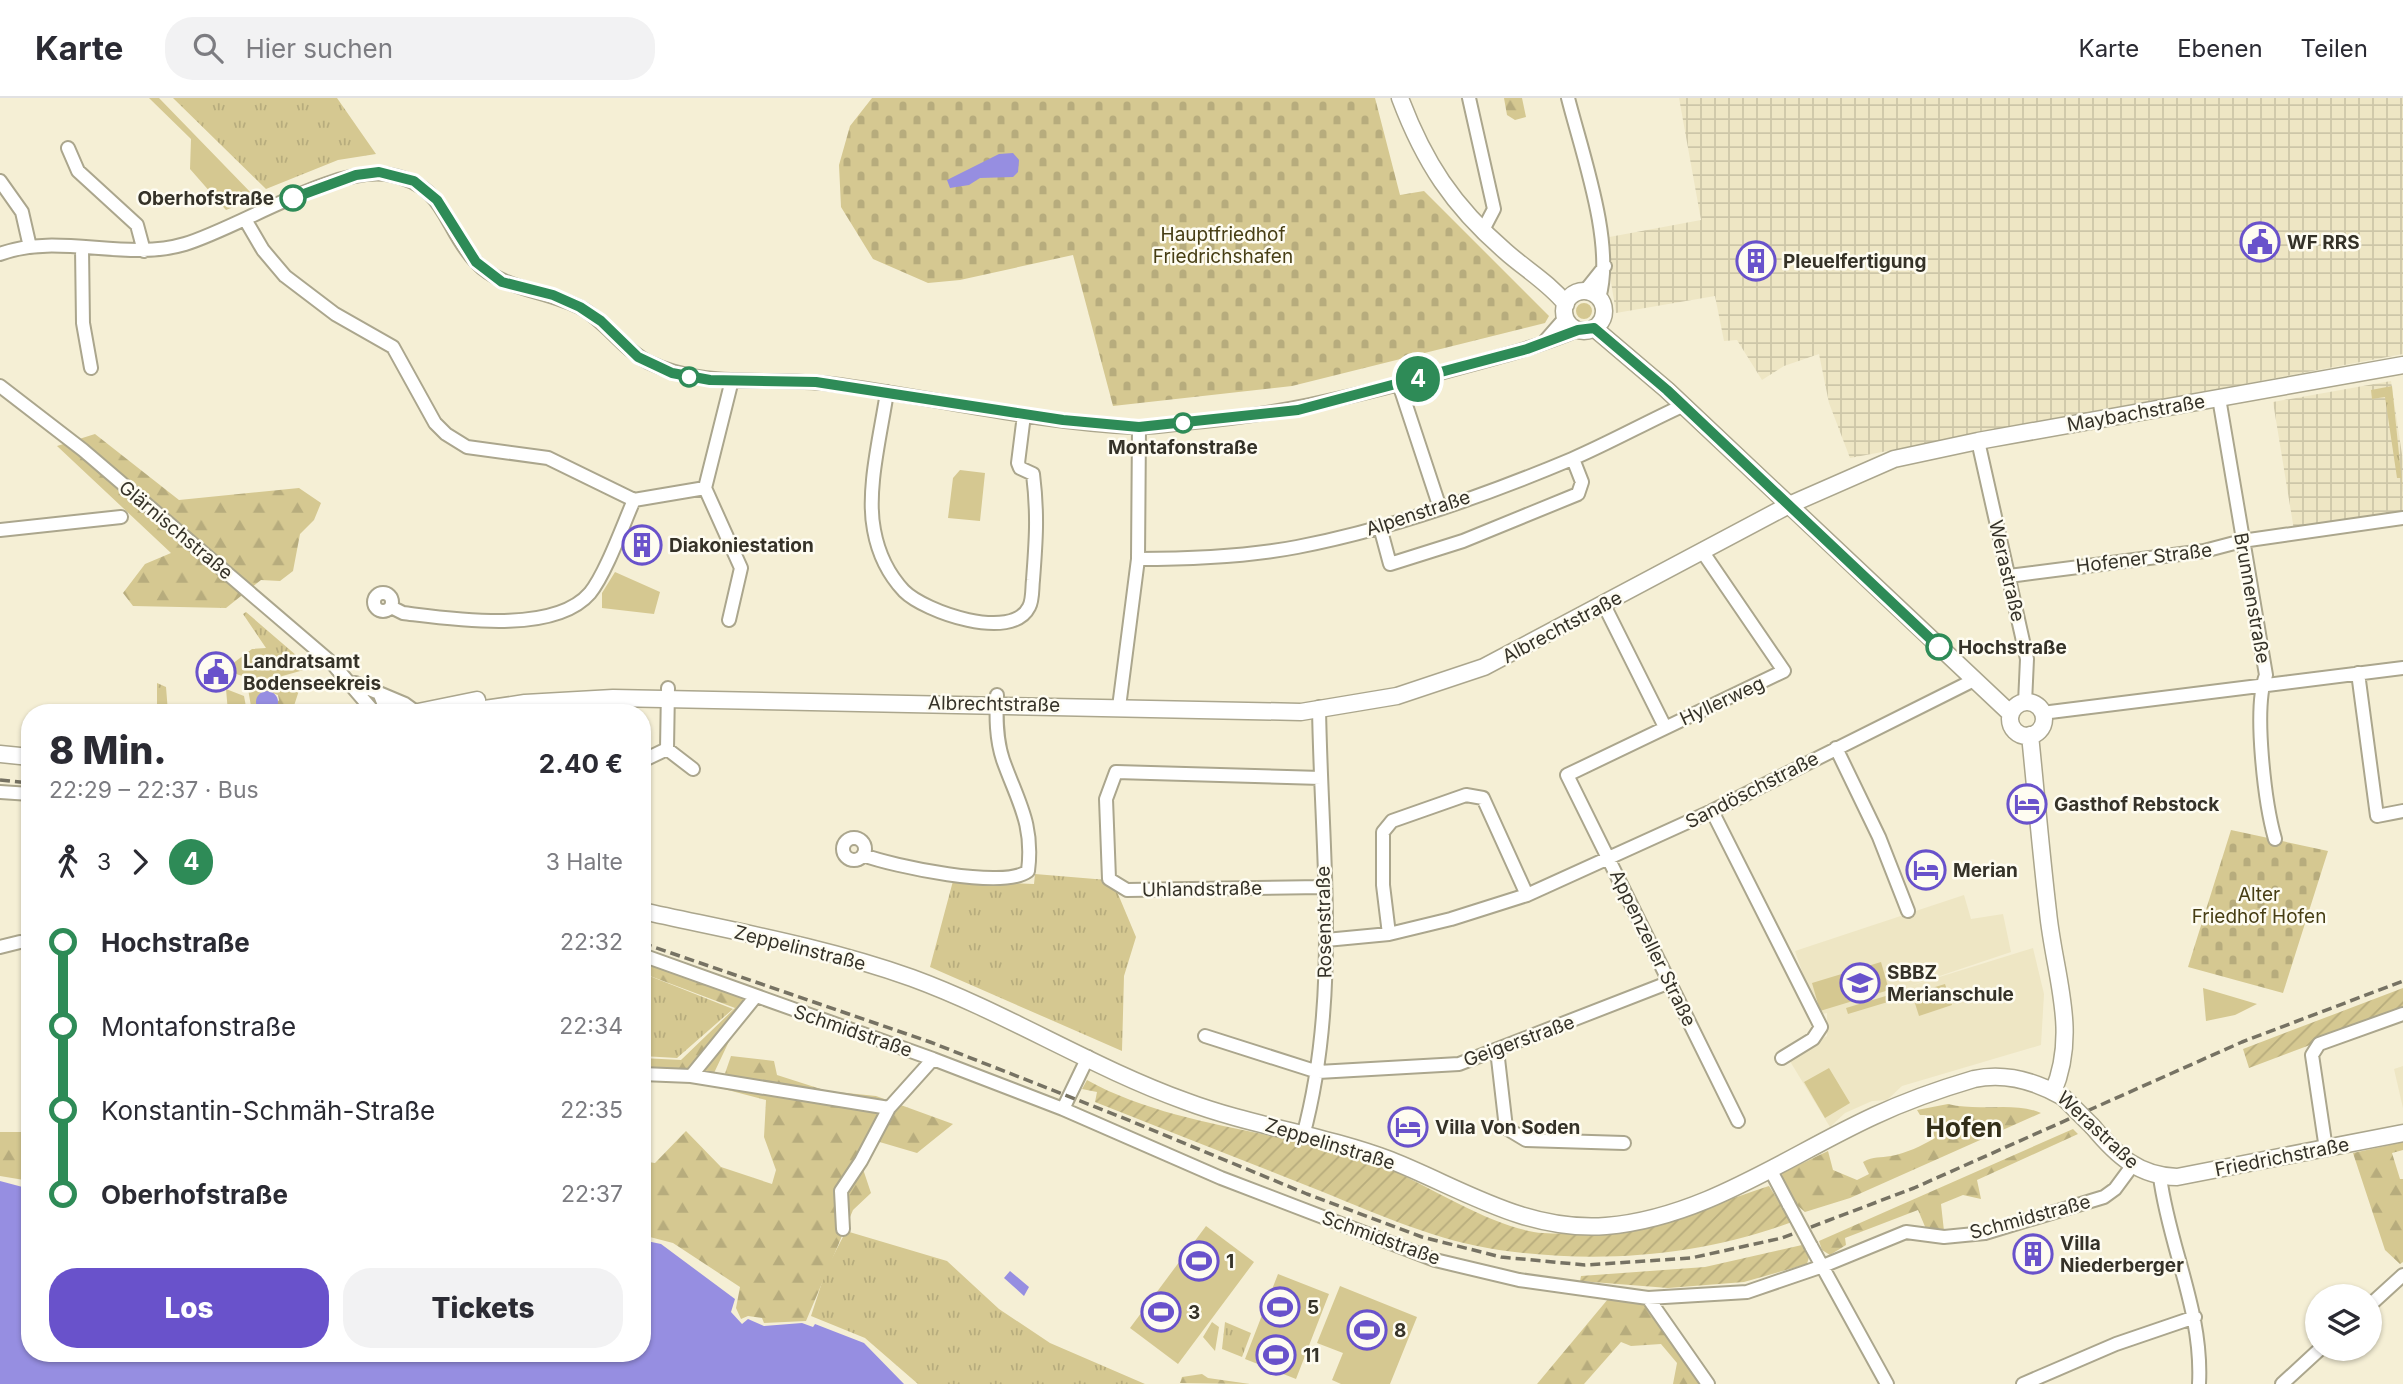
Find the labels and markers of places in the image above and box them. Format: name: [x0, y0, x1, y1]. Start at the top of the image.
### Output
marker: Oberhofstraße: [280, 185, 306, 211]
place label: Oberhofstraße: [137, 187, 274, 210]
public building icon: WF RRS: [2239, 221, 2281, 263]
place label: WF RRS: [2287, 231, 2360, 254]
building icon: Pleuelfertigung: [1735, 240, 1777, 282]
place label: Pleuelfertigung: [1783, 250, 1926, 273]
unlabelled marker: [679, 367, 699, 387]
marker: Montafonstraße: [1173, 413, 1193, 433]
place label: Montafonstraße: [1108, 436, 1258, 459]
building icon: Diakoniestation: [621, 524, 663, 566]
place label: Diakoniestation: [669, 534, 814, 557]
marker: Hochstraße: [1926, 634, 1952, 660]
place label: Hochstraße: [1958, 636, 2067, 659]
place label: Landratsamt Bodenseekreis: [243, 650, 381, 695]
public building icon: Landratsamt Bodenseekreis: [195, 651, 237, 693]
hotel icon: Gasthof Rebstock: [2006, 783, 2048, 825]
place label: Gasthof Rebstock: [2054, 793, 2219, 816]
hotel icon: Merian: [1905, 849, 1947, 891]
place label: Merian: [1953, 859, 2018, 882]
place label: SBBZ Merianschule: [1887, 961, 2014, 1006]
school or university icon: SBBZ Merianschule: [1839, 962, 1881, 1004]
hotel icon: Villa Von Soden: [1387, 1106, 1429, 1148]
place label: Villa Von Soden: [1435, 1116, 1580, 1139]
place label: Villa Niederberger: [2060, 1232, 2184, 1277]
building icon: Villa Niederberger: [2012, 1233, 2054, 1275]
sports icon: 1: [1178, 1240, 1220, 1282]
place label: 1: [1226, 1250, 1234, 1273]
sports icon: 5: [1259, 1286, 1301, 1328]
sports icon: 3: [1140, 1291, 1182, 1333]
place label: 5: [1307, 1296, 1319, 1319]
place label: 3: [1188, 1301, 1200, 1324]
sports icon: 8: [1346, 1309, 1388, 1351]
place label: 8: [1394, 1319, 1406, 1342]
sports icon: 11: [1255, 1334, 1297, 1376]
place label: 11: [1303, 1344, 1319, 1367]

